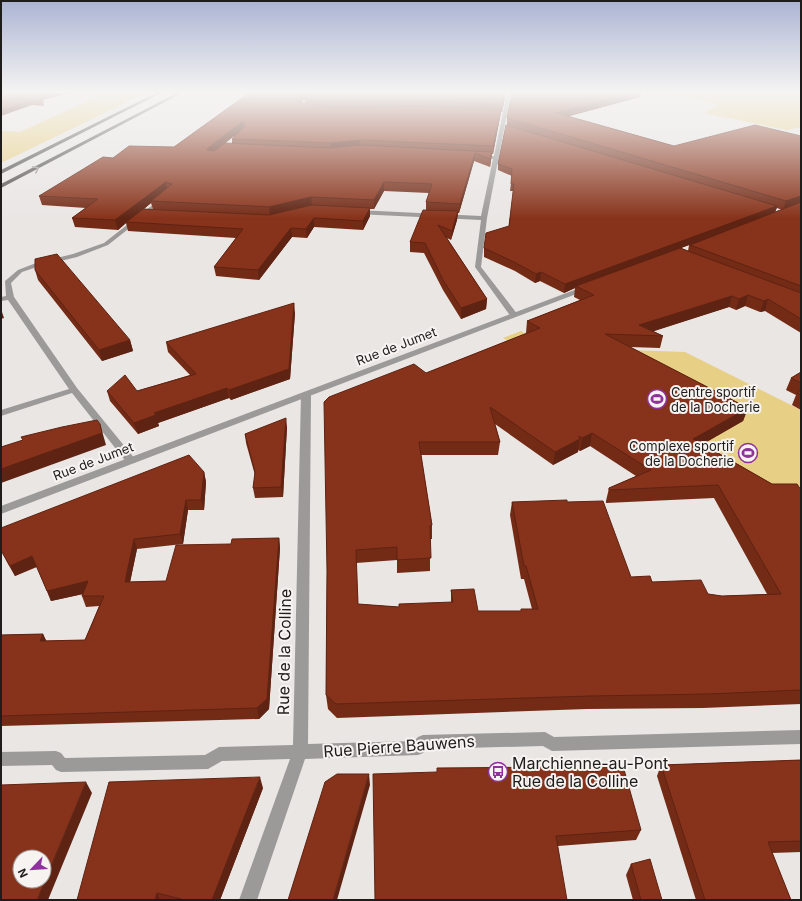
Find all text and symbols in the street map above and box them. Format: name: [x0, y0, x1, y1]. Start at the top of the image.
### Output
one-way arrow: [31, 166, 39, 173]
street label: Rue de Jumet: [354, 323, 438, 369]
place label: Centre sportif de la Docherie: [671, 384, 760, 415]
sports icon: Centre sportif de la Docherie: [646, 388, 668, 410]
street label: Rue de Jumet: [51, 438, 135, 484]
place label: Complexe sportif de la Docherie: [629, 438, 734, 469]
sports icon: Complexe sportif de la Docherie: [737, 442, 759, 464]
street label: Rue de la Colline: [273, 589, 295, 715]
street label: Rue Pierre Bauwens: [323, 731, 475, 761]
place label: Marchienne-au-Pont Rue de la Colline: [512, 753, 668, 791]
bus stop icon: Marchienne-au-Pont Rue de la Colline: [487, 761, 509, 783]
north arrow: [12, 849, 52, 889]
text: N: [15, 866, 31, 880]

